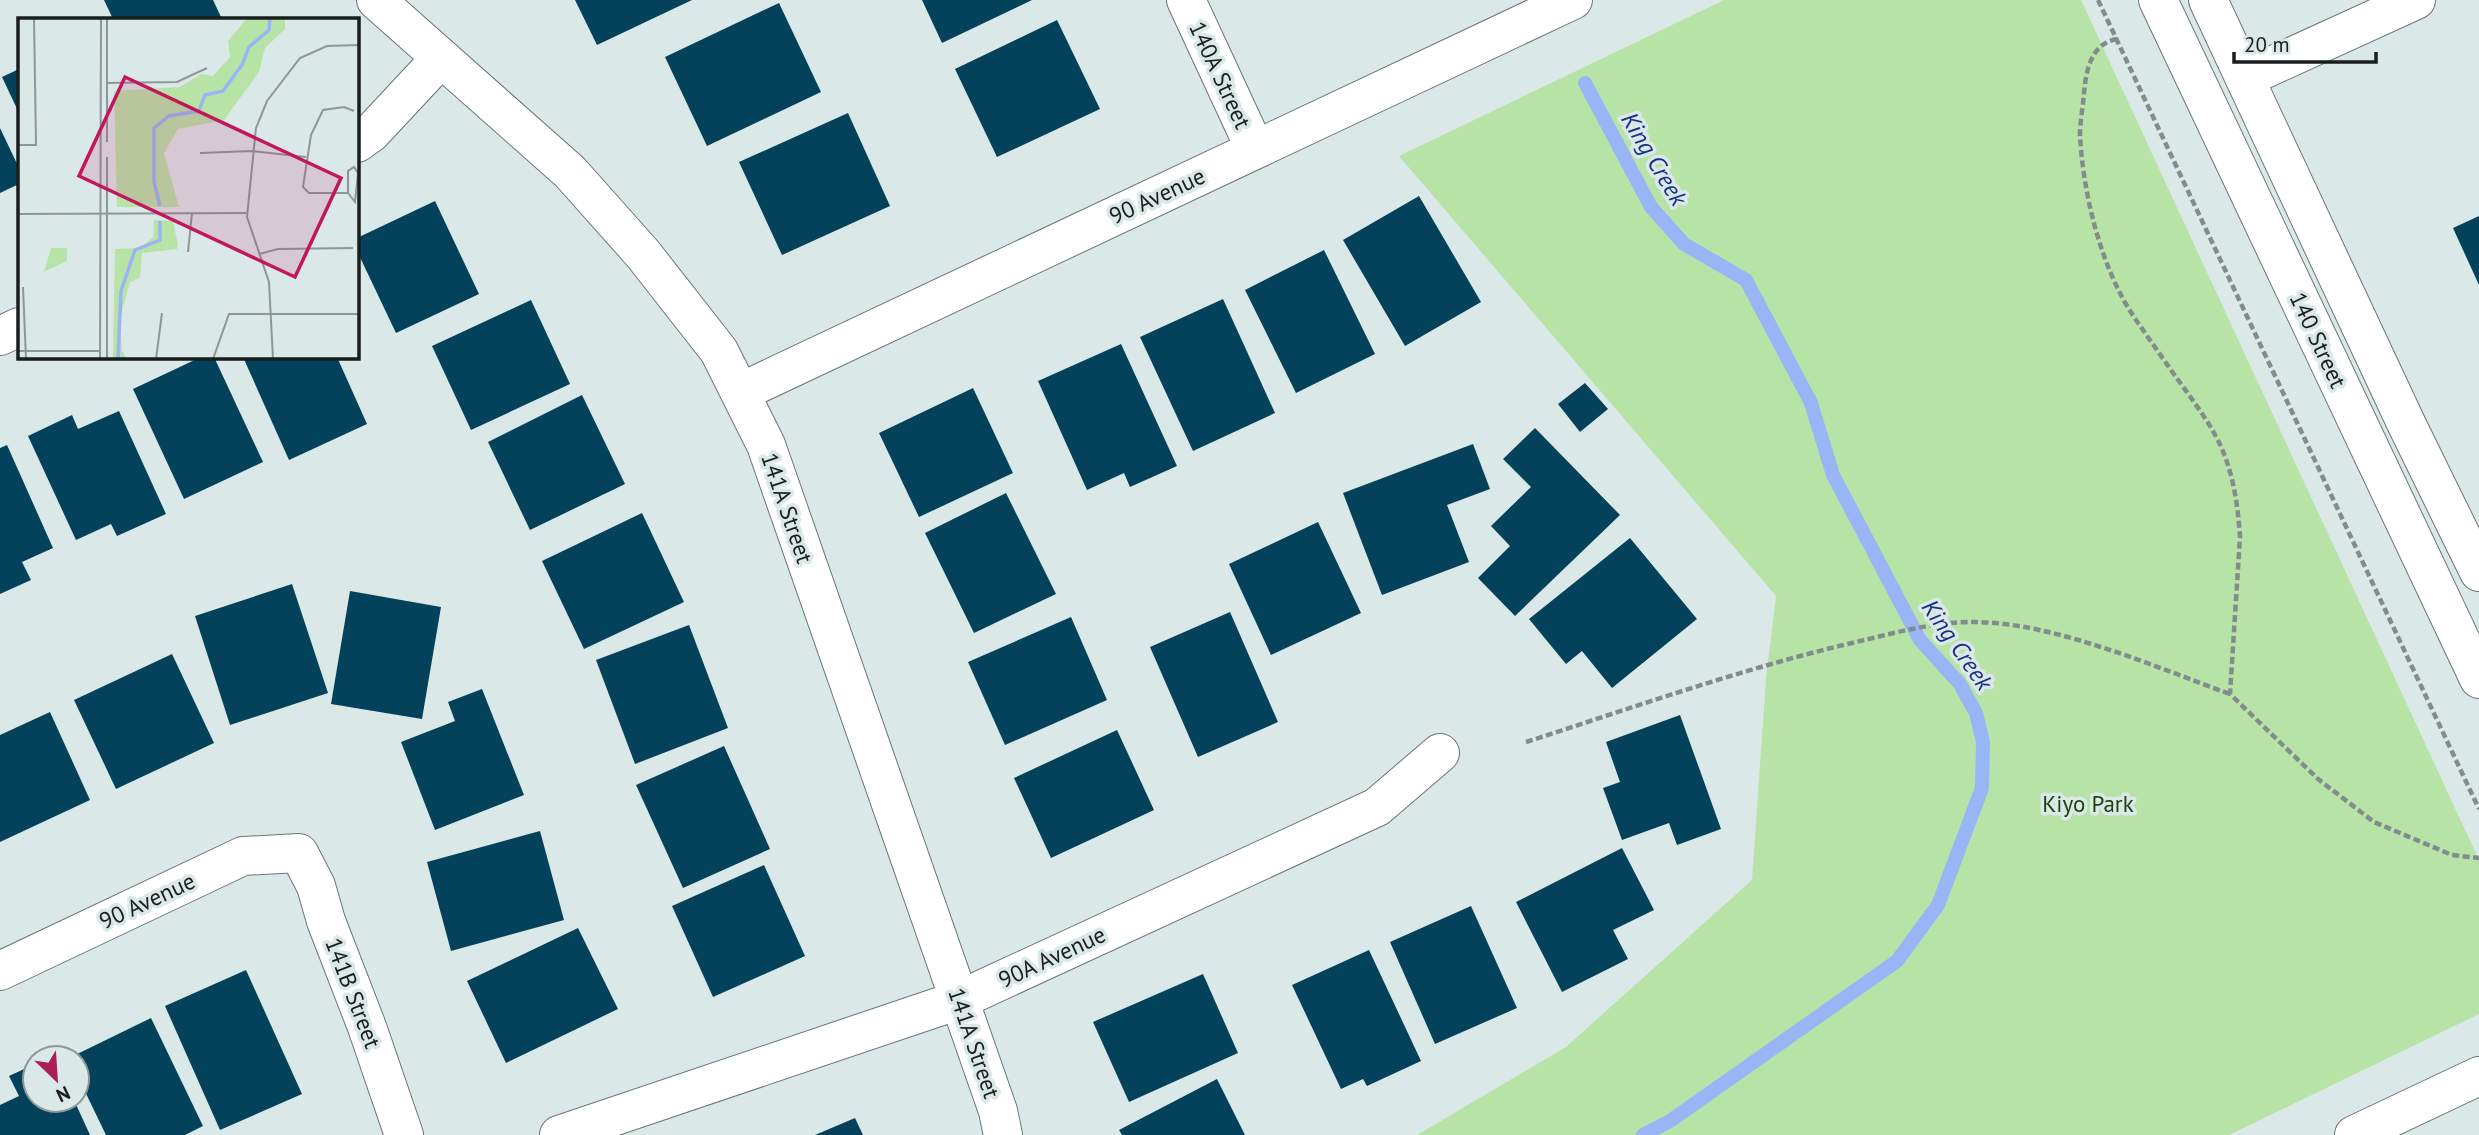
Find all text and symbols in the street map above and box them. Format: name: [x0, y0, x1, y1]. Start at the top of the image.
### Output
street label: 140A Street: [1183, 17, 1258, 133]
inset map: [18, 18, 359, 359]
scale bar: [2234, 21, 2376, 65]
text: 20 m: [2244, 31, 2290, 58]
water label: King Creek: [1614, 106, 1695, 212]
street label: 90 Avenue: [1104, 161, 1209, 230]
street label: 140 Street: [2284, 287, 2353, 393]
street label: 141A Street: [755, 449, 820, 567]
water label: King Creek: [1915, 593, 2001, 697]
park label: Kiyo Park: [2042, 789, 2134, 818]
street label: 90 Avenue: [94, 866, 199, 935]
street label: 90A Avenue: [994, 919, 1110, 994]
street label: 141B Street: [319, 934, 388, 1052]
street label: 141A Street: [942, 984, 1007, 1102]
north arrow: [21, 1044, 91, 1114]
text: N: [52, 1081, 74, 1108]

